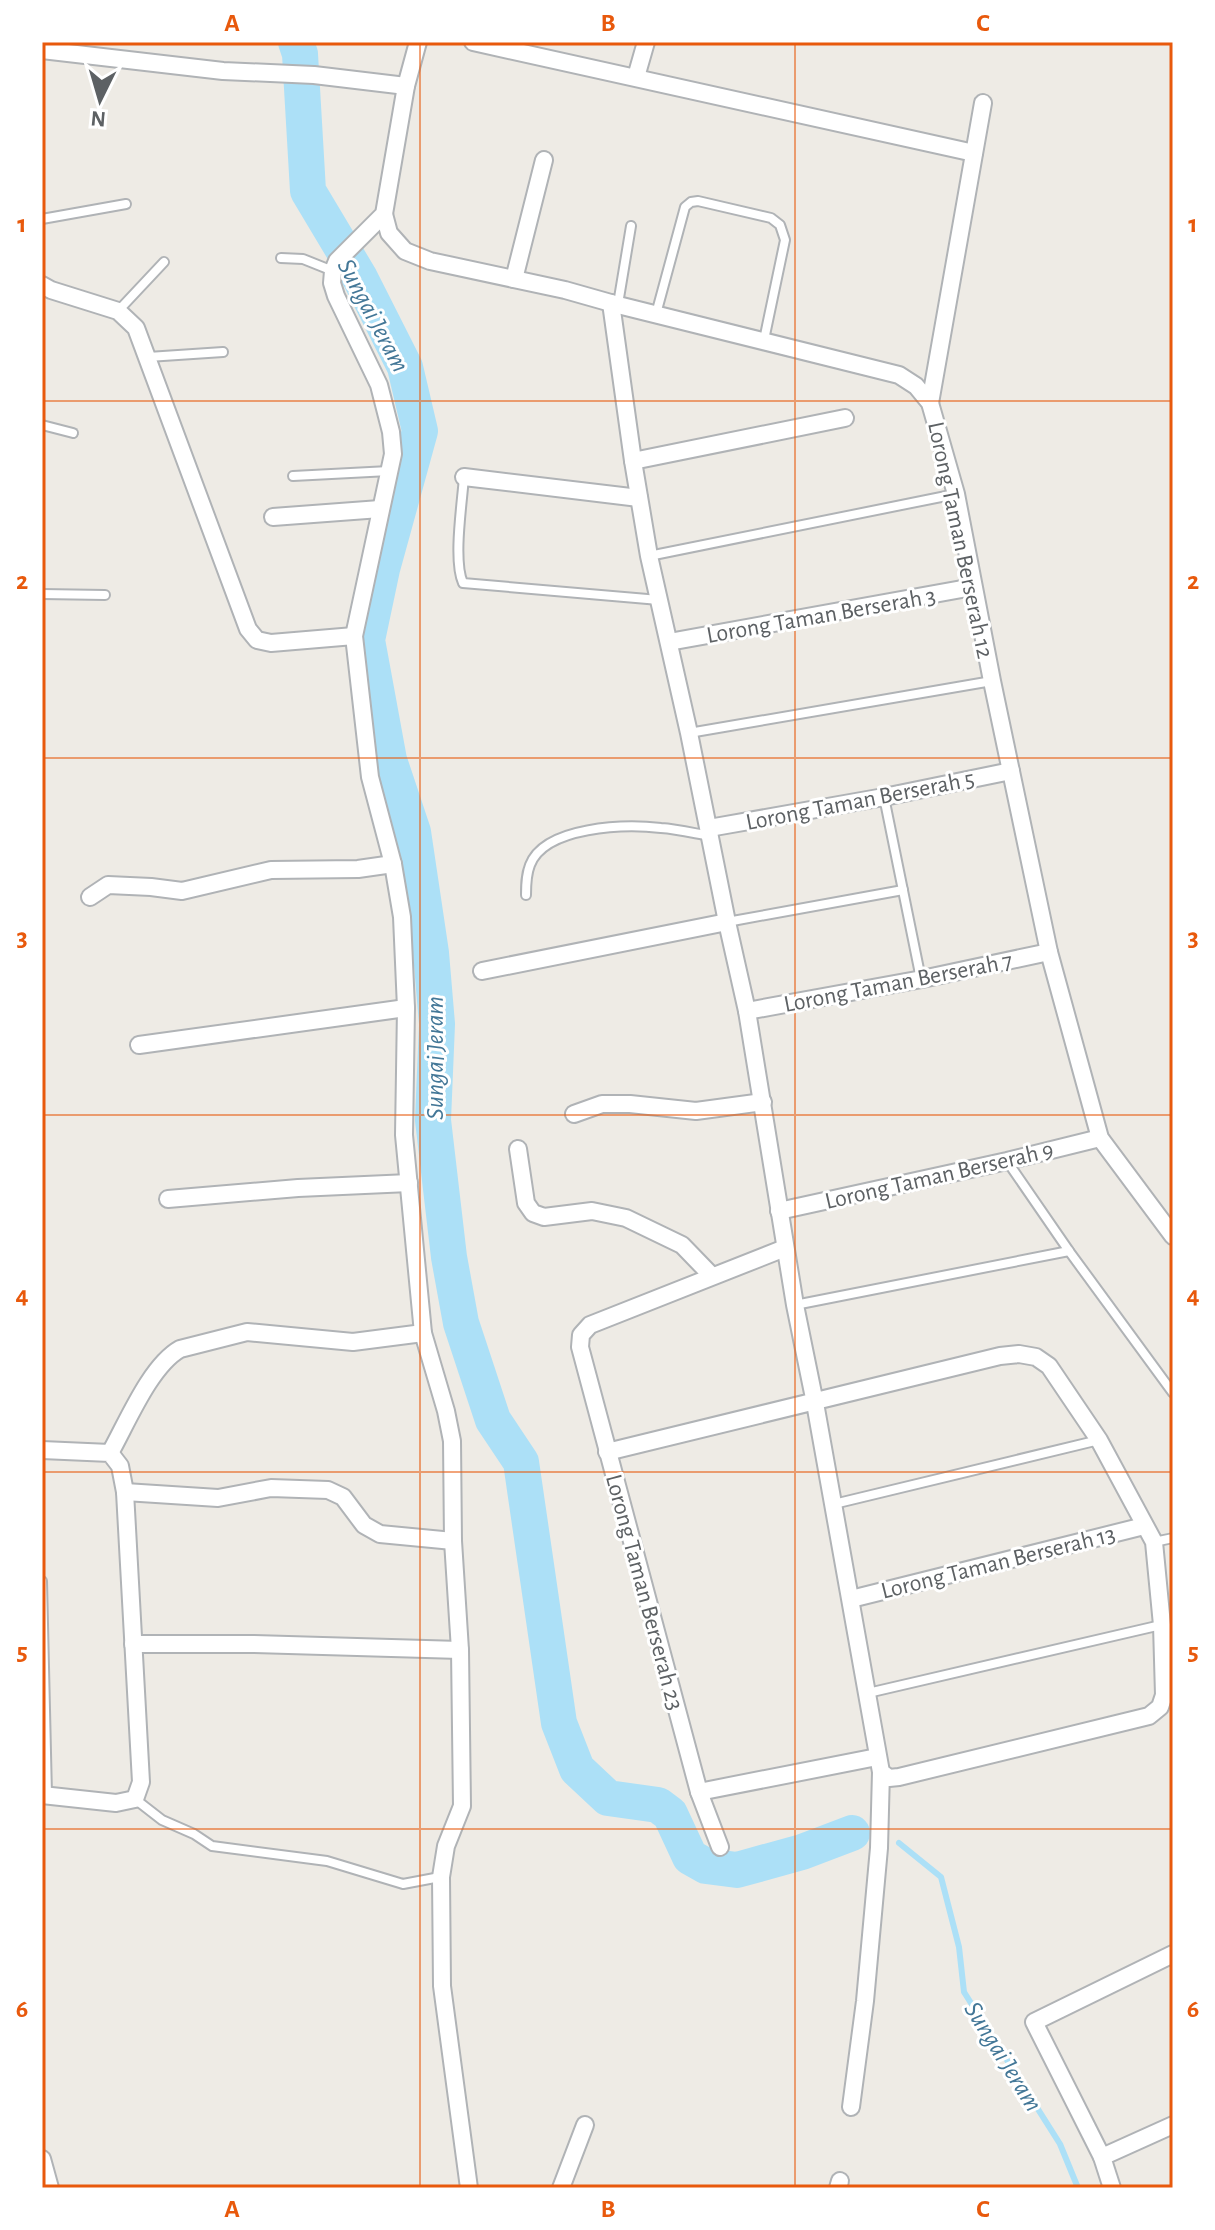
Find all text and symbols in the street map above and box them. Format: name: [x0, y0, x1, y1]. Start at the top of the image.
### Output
text: A: [224, 10, 240, 36]
text: B: [600, 10, 616, 36]
text: C: [976, 10, 990, 36]
north arrow: [60, 60, 140, 140]
text: N: [90, 107, 107, 131]
text: 1: [17, 211, 27, 237]
text: 1: [1188, 211, 1198, 237]
water label: Sungai Jeram: [333, 255, 414, 376]
street label: Lorong Taman Berserah 12: [923, 420, 997, 661]
text: 2: [16, 568, 28, 594]
text: 2: [1187, 568, 1199, 594]
street label: Lorong Taman Berserah 3: [705, 584, 938, 648]
street label: Lorong Taman Berserah 5: [744, 767, 977, 835]
text: 3: [16, 925, 28, 951]
text: 3: [1187, 925, 1199, 951]
street label: Lorong Taman Berserah 7: [782, 949, 1015, 1017]
water label: Sungai Jeram: [422, 996, 448, 1120]
street label: Lorong Taman Berserah 9: [823, 1138, 1056, 1214]
text: 4: [15, 1282, 29, 1308]
text: 4: [1186, 1282, 1200, 1308]
street label: Lorong Taman Berserah 23: [601, 1472, 687, 1713]
street label: Lorong Taman Berserah 13: [879, 1522, 1118, 1604]
text: 5: [16, 1639, 28, 1665]
text: 5: [1187, 1639, 1199, 1665]
text: 6: [16, 1996, 28, 2022]
text: 6: [1187, 1996, 1199, 2022]
water label: Sungai Jeram: [959, 1997, 1047, 2116]
text: A: [224, 2196, 240, 2222]
text: B: [600, 2196, 616, 2222]
text: C: [976, 2196, 990, 2222]

